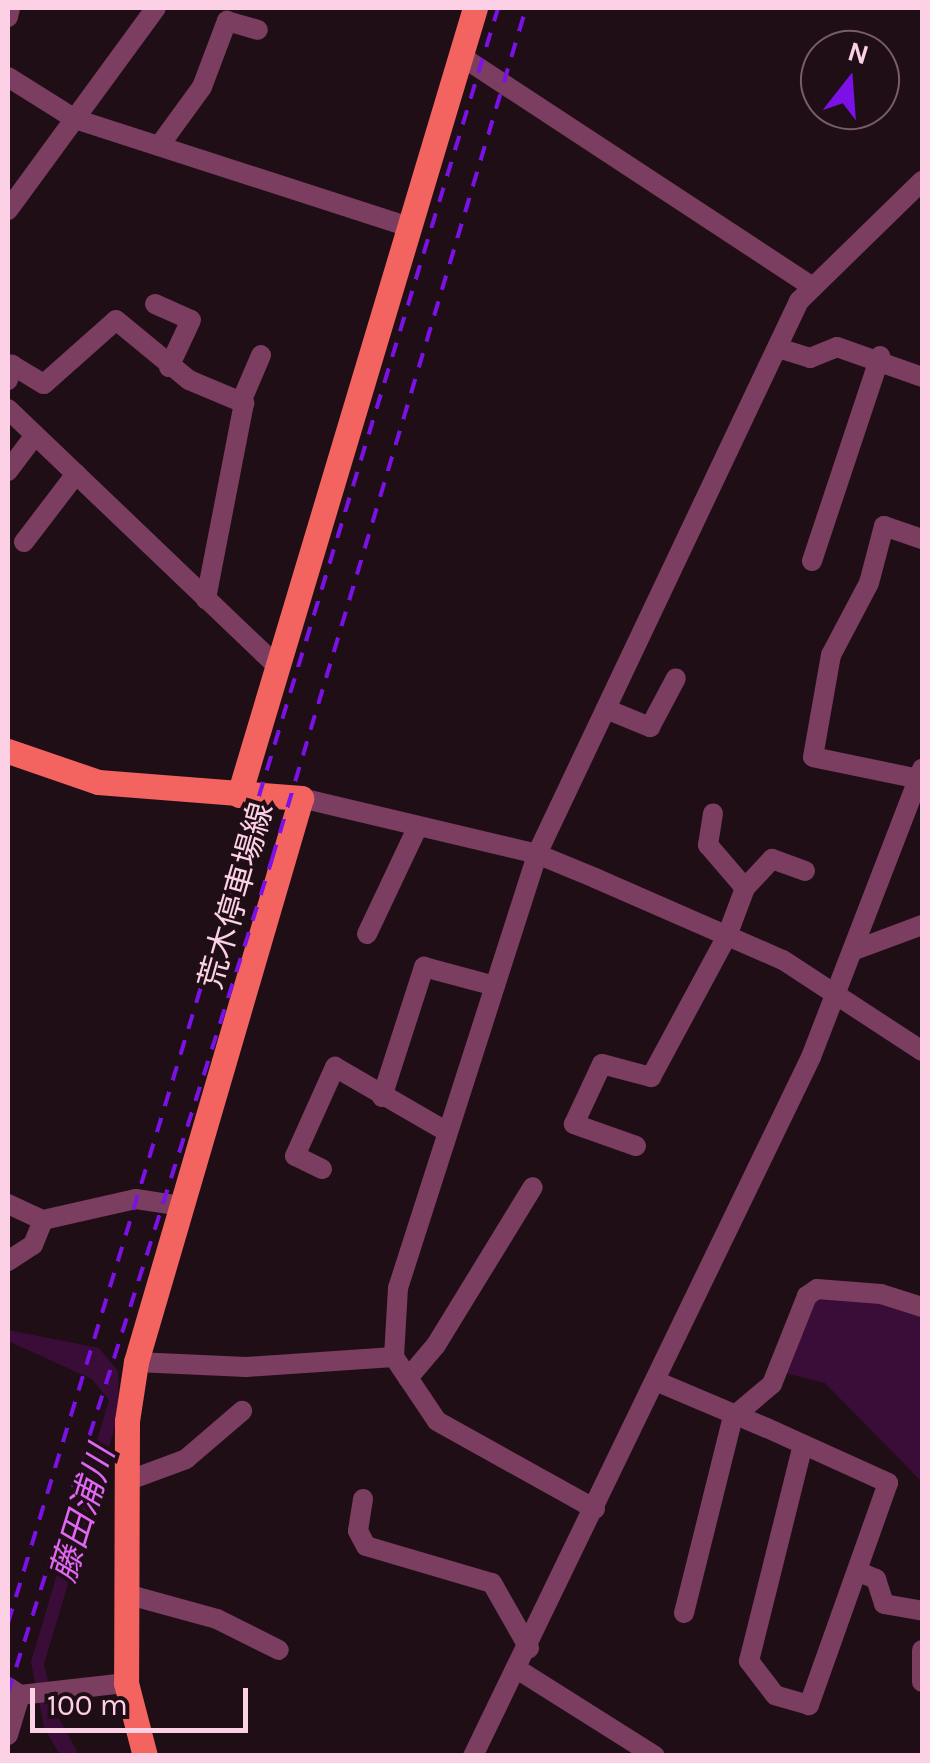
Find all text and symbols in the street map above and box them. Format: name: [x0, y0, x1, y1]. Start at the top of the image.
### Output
north arrow: [800, 30, 900, 130]
text: N: [844, 34, 873, 71]
street label: 荒木停車場線: [192, 798, 282, 994]
water label: 藤田浦川: [42, 1441, 124, 1587]
scale bar: [35, 1668, 252, 1730]
text: 100 m: [47, 1687, 128, 1723]

